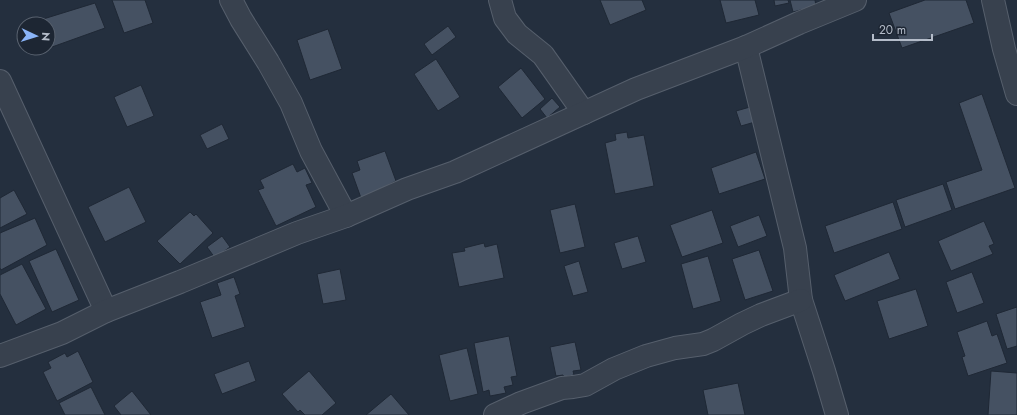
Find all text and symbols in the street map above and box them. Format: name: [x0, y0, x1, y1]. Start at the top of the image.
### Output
north arrow: [16, 16, 56, 56]
scale bar: [873, 16, 932, 42]
text: 20 m: [879, 21, 906, 39]
text: N: [38, 32, 54, 42]

